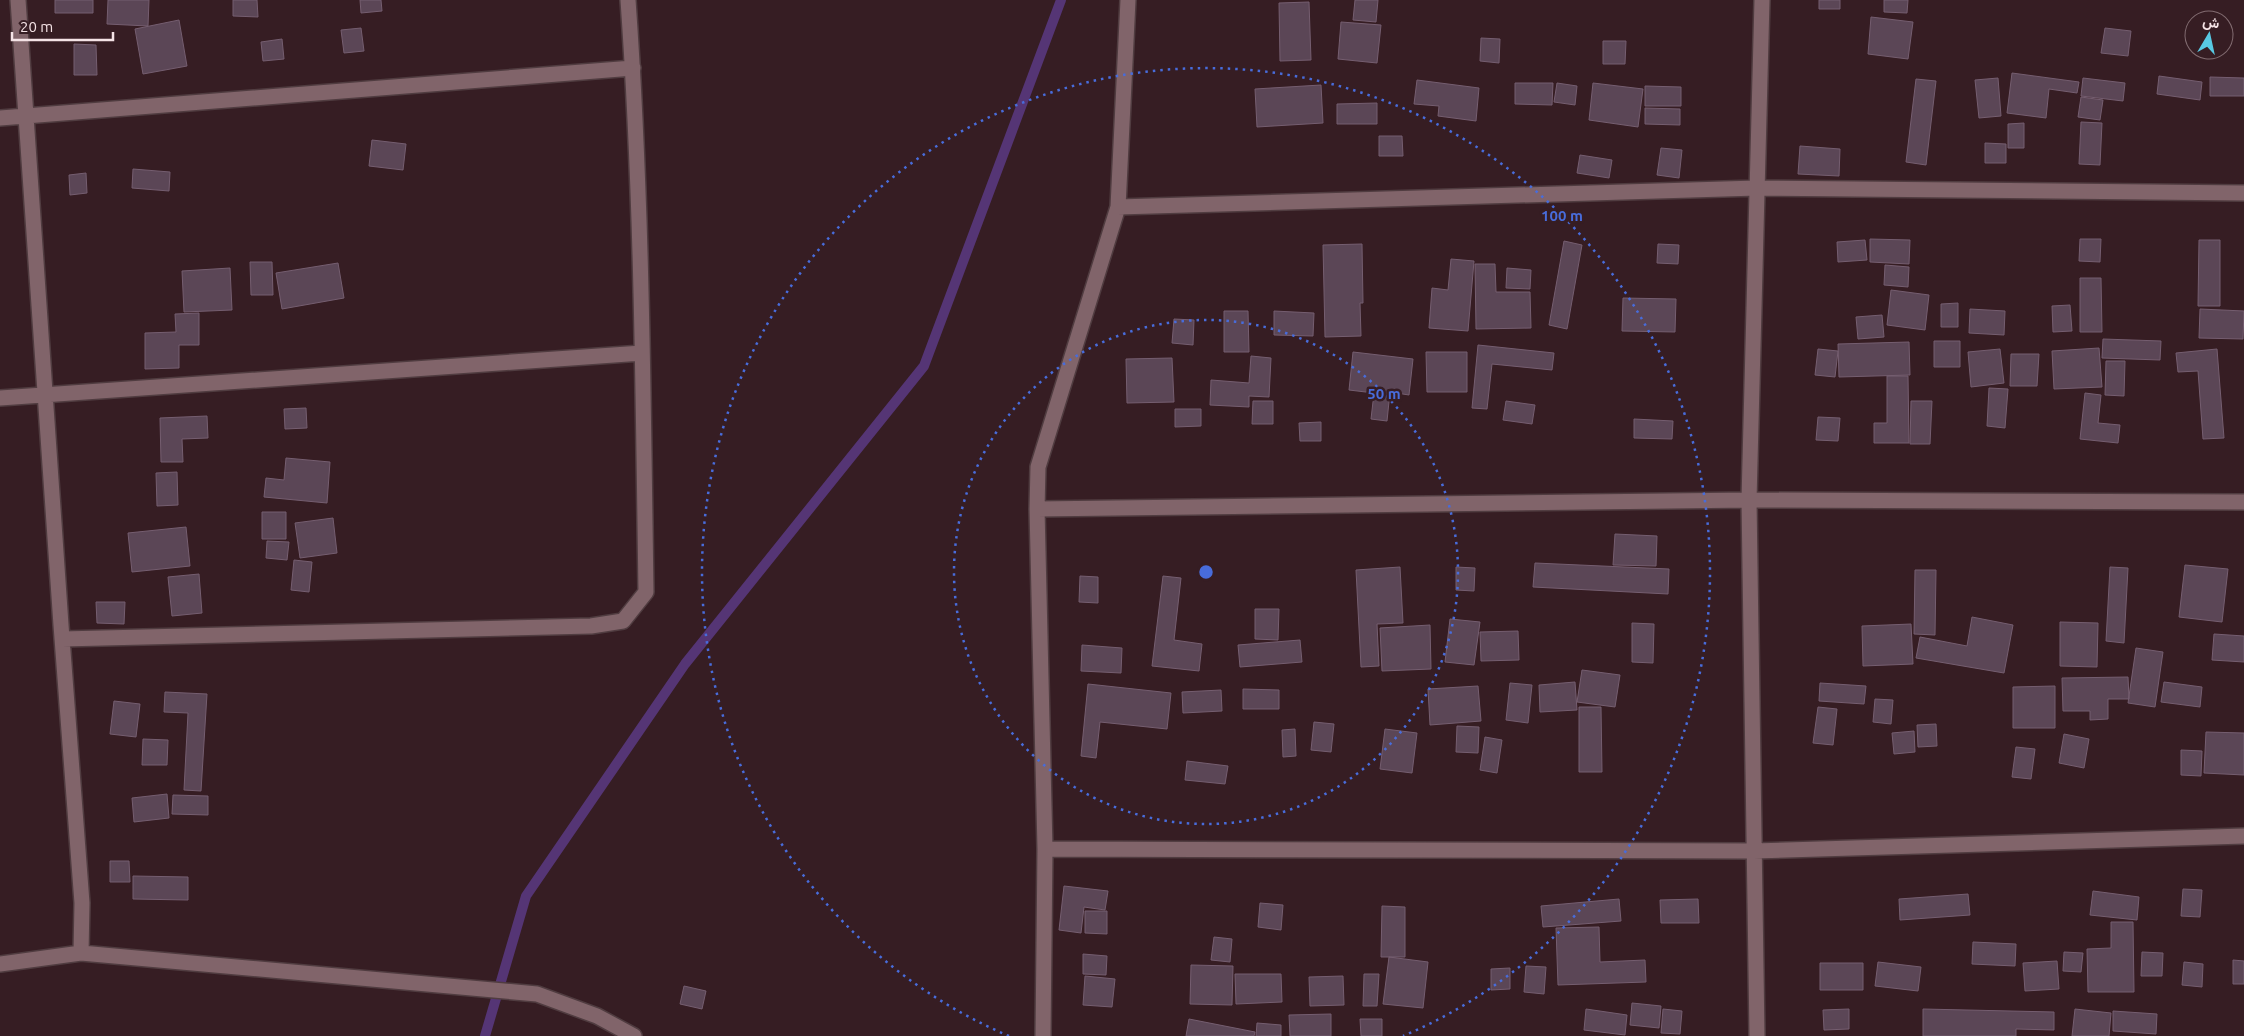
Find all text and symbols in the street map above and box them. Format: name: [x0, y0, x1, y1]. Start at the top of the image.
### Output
scale bar: [12, 10, 114, 42]
north arrow: [2184, 10, 2234, 60]
text: ش: [2201, 13, 2221, 32]
text: 20 m: [20, 18, 53, 35]
text: 100 m: [1541, 207, 1583, 224]
text: 50 m: [1367, 385, 1401, 402]
centre of rings: [1197, 563, 1215, 581]

